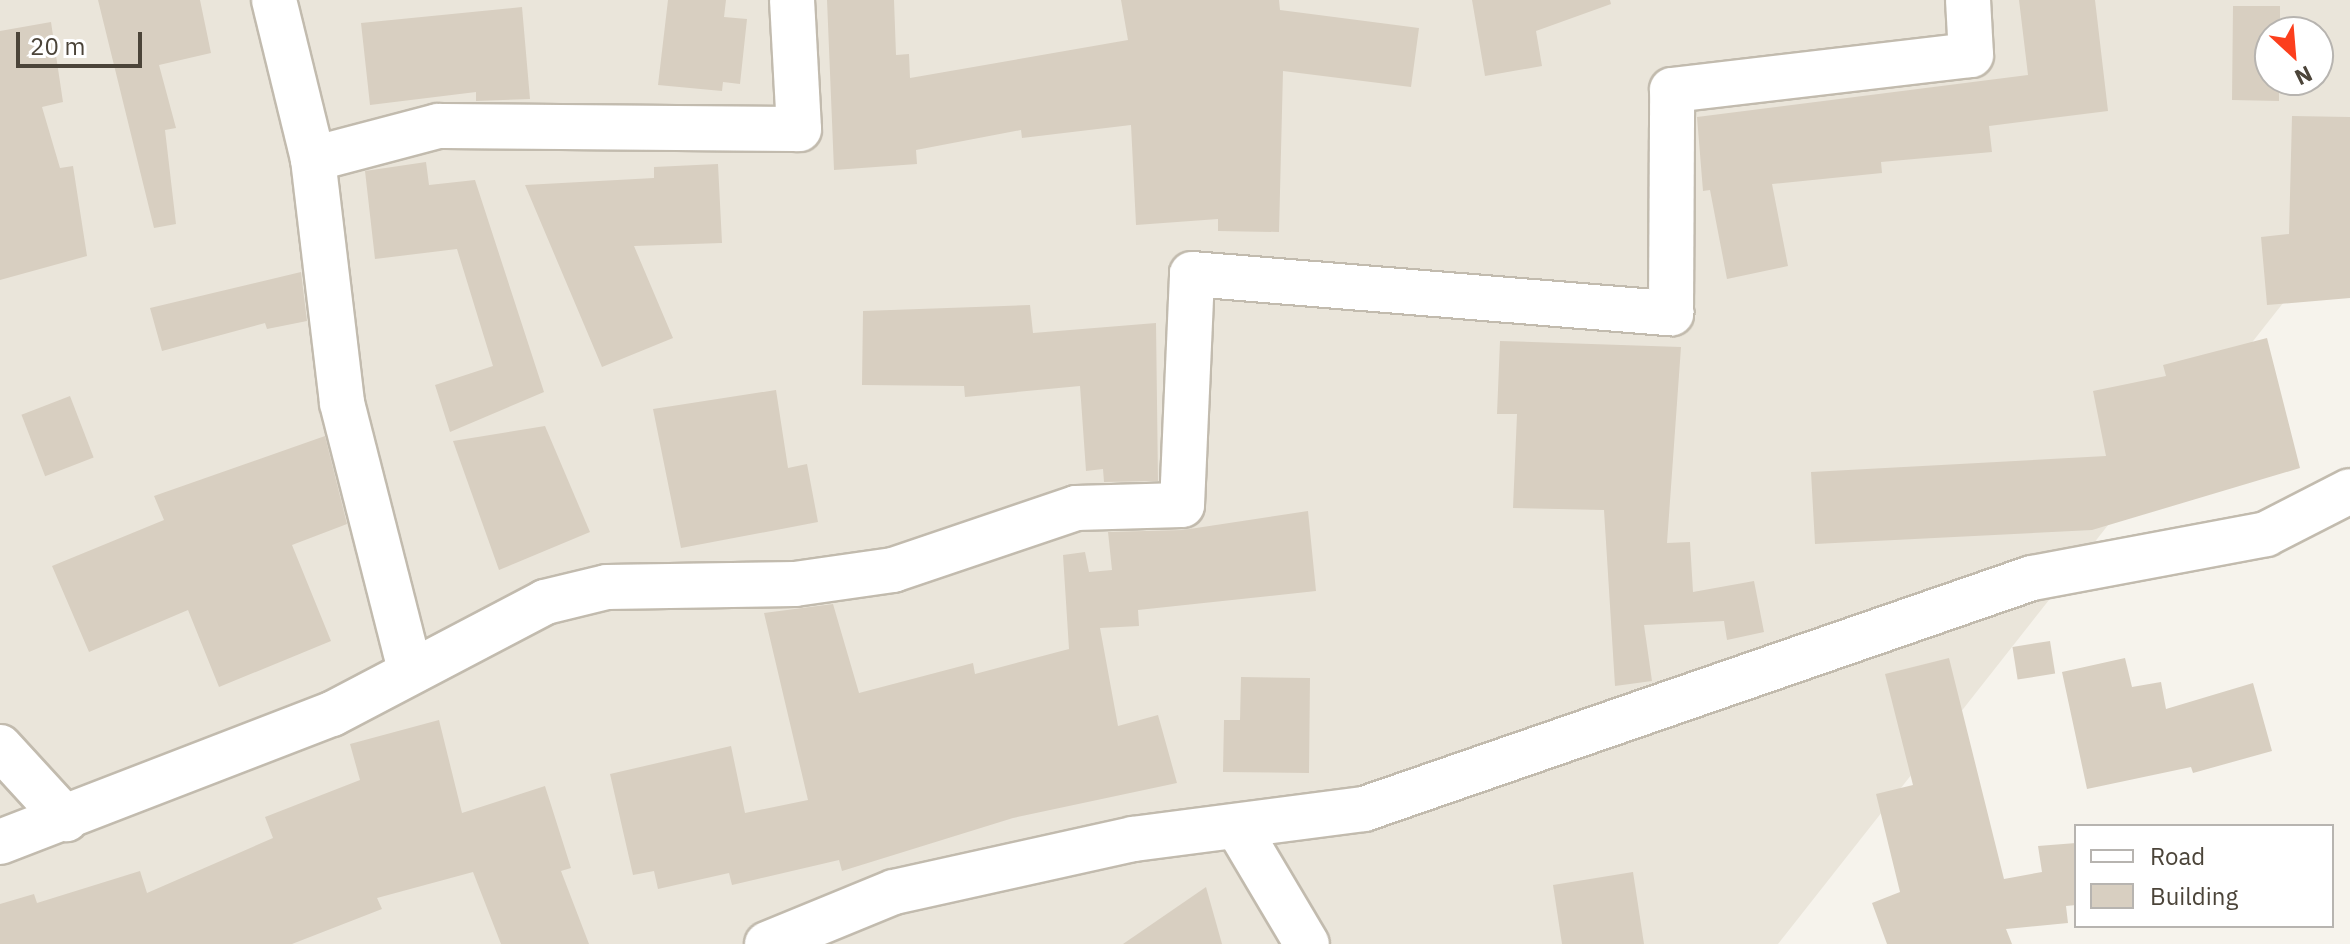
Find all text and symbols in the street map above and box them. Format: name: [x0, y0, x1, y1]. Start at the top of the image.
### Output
scale bar: [20, 16, 146, 66]
north arrow: [2254, 16, 2334, 96]
text: 20 m: [30, 30, 85, 62]
text: N: [2290, 60, 2317, 93]
legend: [2074, 824, 2334, 928]
text: Road: [2150, 840, 2205, 872]
text: Building: [2150, 880, 2238, 912]

